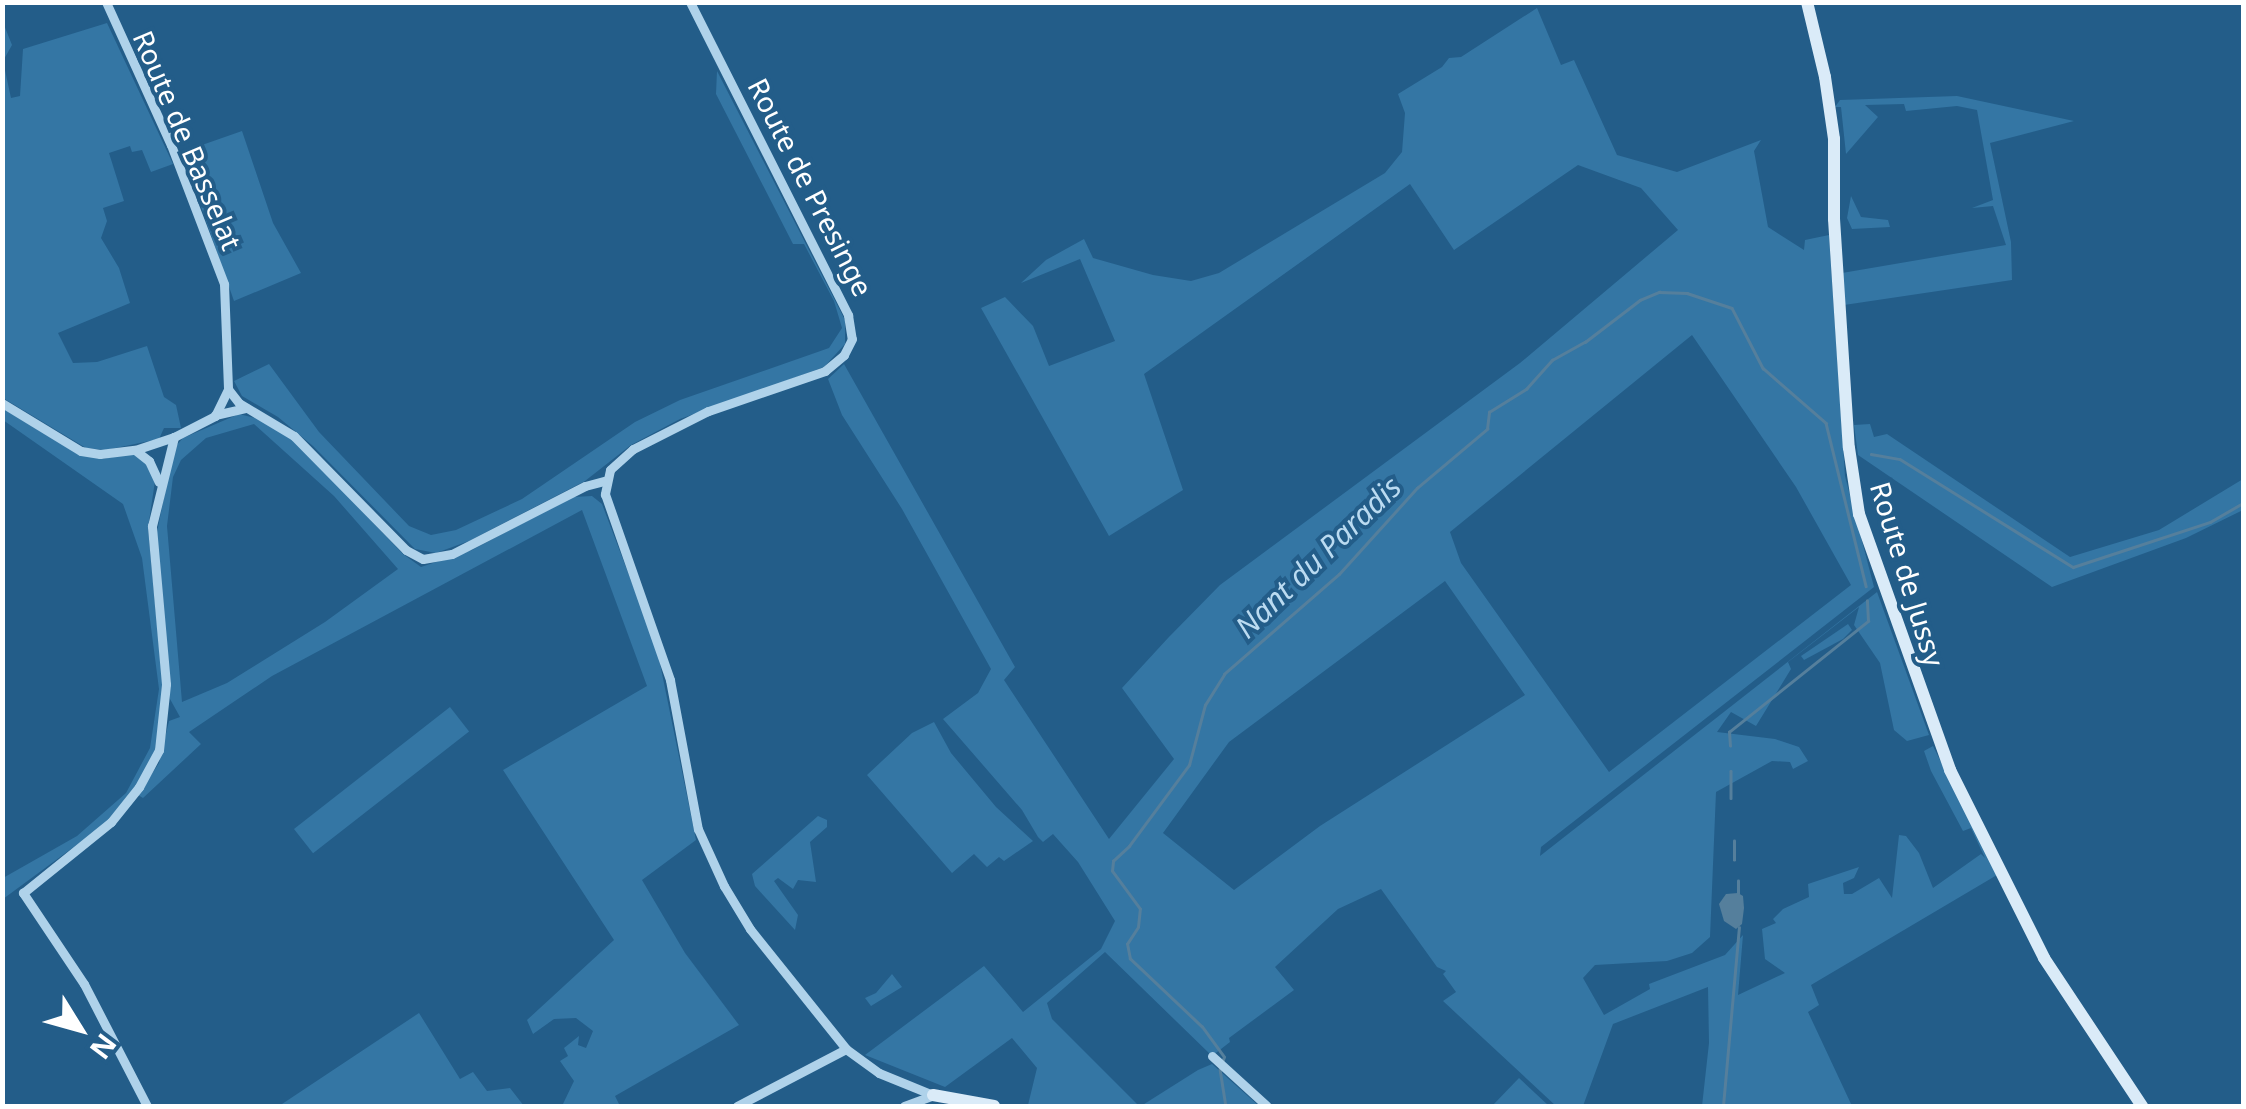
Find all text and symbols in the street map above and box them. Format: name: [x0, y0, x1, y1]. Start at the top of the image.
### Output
street label: Route de Basselat: [127, 25, 249, 255]
street label: Route de Presinge: [742, 73, 880, 301]
water label: Nant du Paradis: [1228, 469, 1408, 645]
street label: Route de Jussy: [1864, 478, 1952, 670]
north arrow: [30, 979, 130, 1079]
text: N: [82, 1027, 126, 1068]

